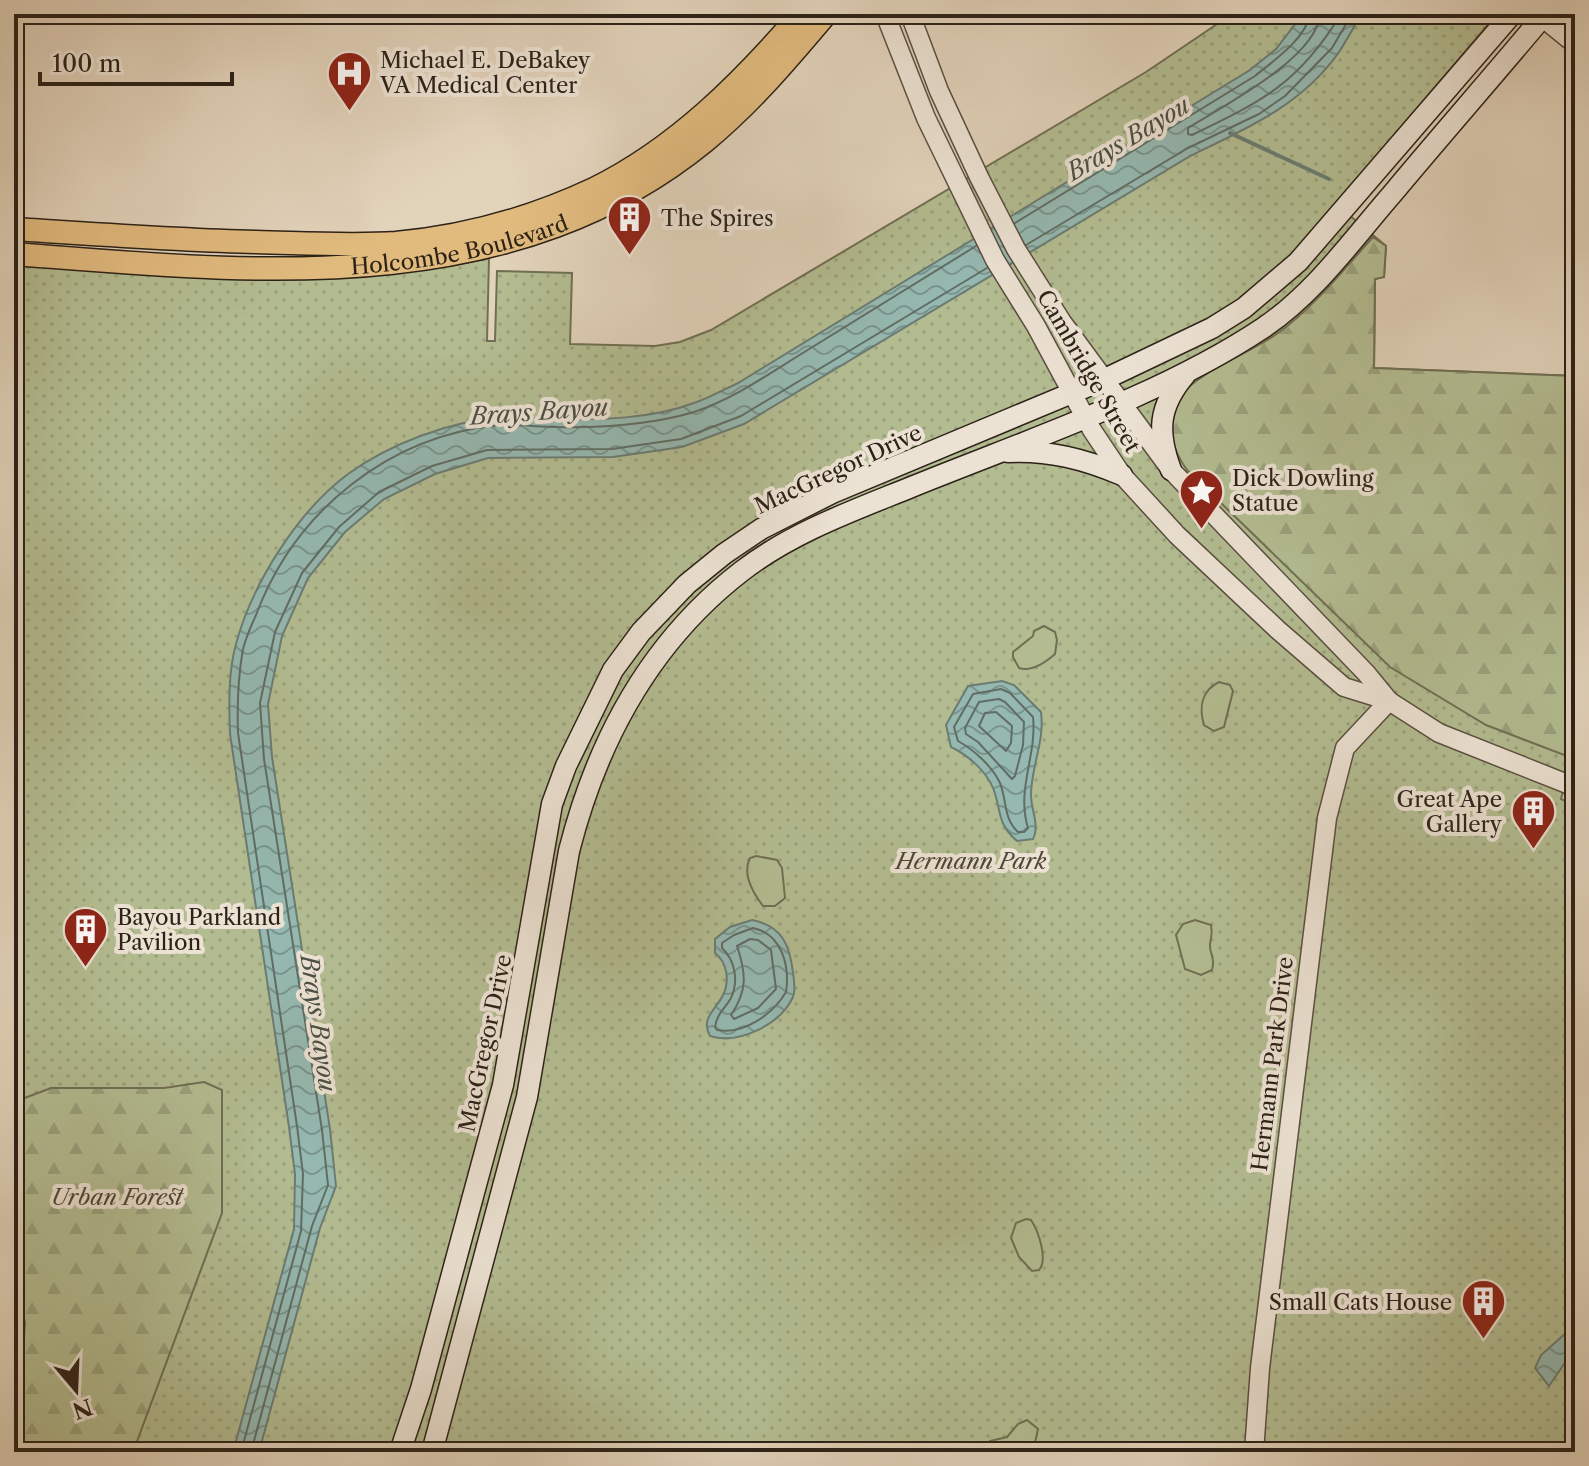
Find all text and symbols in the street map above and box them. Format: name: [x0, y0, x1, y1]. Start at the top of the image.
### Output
scale bar: [40, 36, 232, 86]
place label: Michael E. DeBakey VA Medical Center: [379, 47, 591, 99]
text: 100 m: [52, 49, 121, 78]
hospital icon: Michael E. DeBakey VA Medical Center: [325, 49, 373, 112]
water label: Brays Bayou: [1059, 90, 1195, 188]
building icon: The Spires: [606, 194, 654, 257]
place label: The Spires: [661, 205, 774, 232]
street label: Holcombe Boulevard: [350, 210, 572, 280]
street label: Cambridge Street: [1031, 285, 1146, 458]
water label: Brays Bayou: [467, 392, 610, 431]
street label: MacGregor Drive: [750, 419, 926, 520]
place label: Dick Dowling Statue: [1232, 465, 1374, 517]
place icon: Dick Dowling Statue: [1177, 467, 1225, 530]
place label: Great Ape Gallery: [1396, 786, 1503, 838]
building icon: Great Ape Gallery: [1509, 788, 1557, 851]
park label: Hermann Park: [894, 848, 1047, 875]
place label: Bayou Parkland Pavilion: [117, 904, 281, 956]
building icon: Bayou Parkland Pavilion: [62, 906, 110, 969]
water label: Brays Bayou: [294, 951, 343, 1094]
street label: MacGregor Drive: [453, 952, 518, 1134]
street label: Hermann Park Drive: [1246, 955, 1299, 1173]
park label: Urban Forest: [51, 1184, 184, 1211]
building icon: Small Cats House: [1459, 1278, 1507, 1341]
place label: Small Cats House: [1269, 1289, 1452, 1316]
north arrow: [36, 1350, 116, 1430]
text: N: [69, 1393, 96, 1424]

